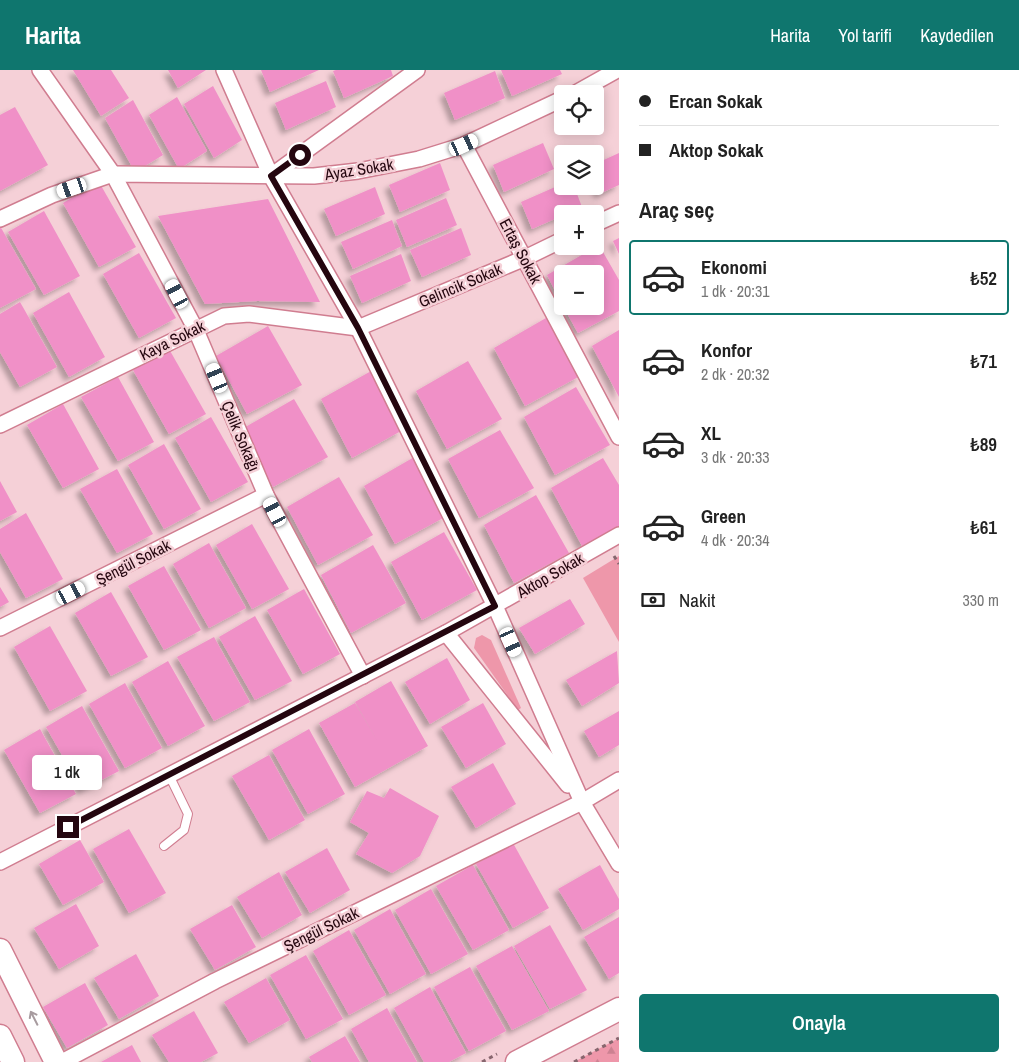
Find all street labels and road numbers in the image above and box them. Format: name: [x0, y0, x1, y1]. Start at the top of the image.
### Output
street label: Ayaz Sokak: [322, 153, 395, 185]
street label: Ertaş Sokak: [495, 215, 548, 288]
street label: Gelincik Sokak: [415, 257, 505, 312]
street label: Kaya Sokak: [136, 315, 209, 365]
street label: Çelik Sokağı: [216, 397, 266, 475]
street label: Şengül Sokak: [92, 534, 174, 590]
street label: Aktop Sokak: [512, 547, 588, 603]
street label: Şengül Sokak: [280, 901, 363, 957]

